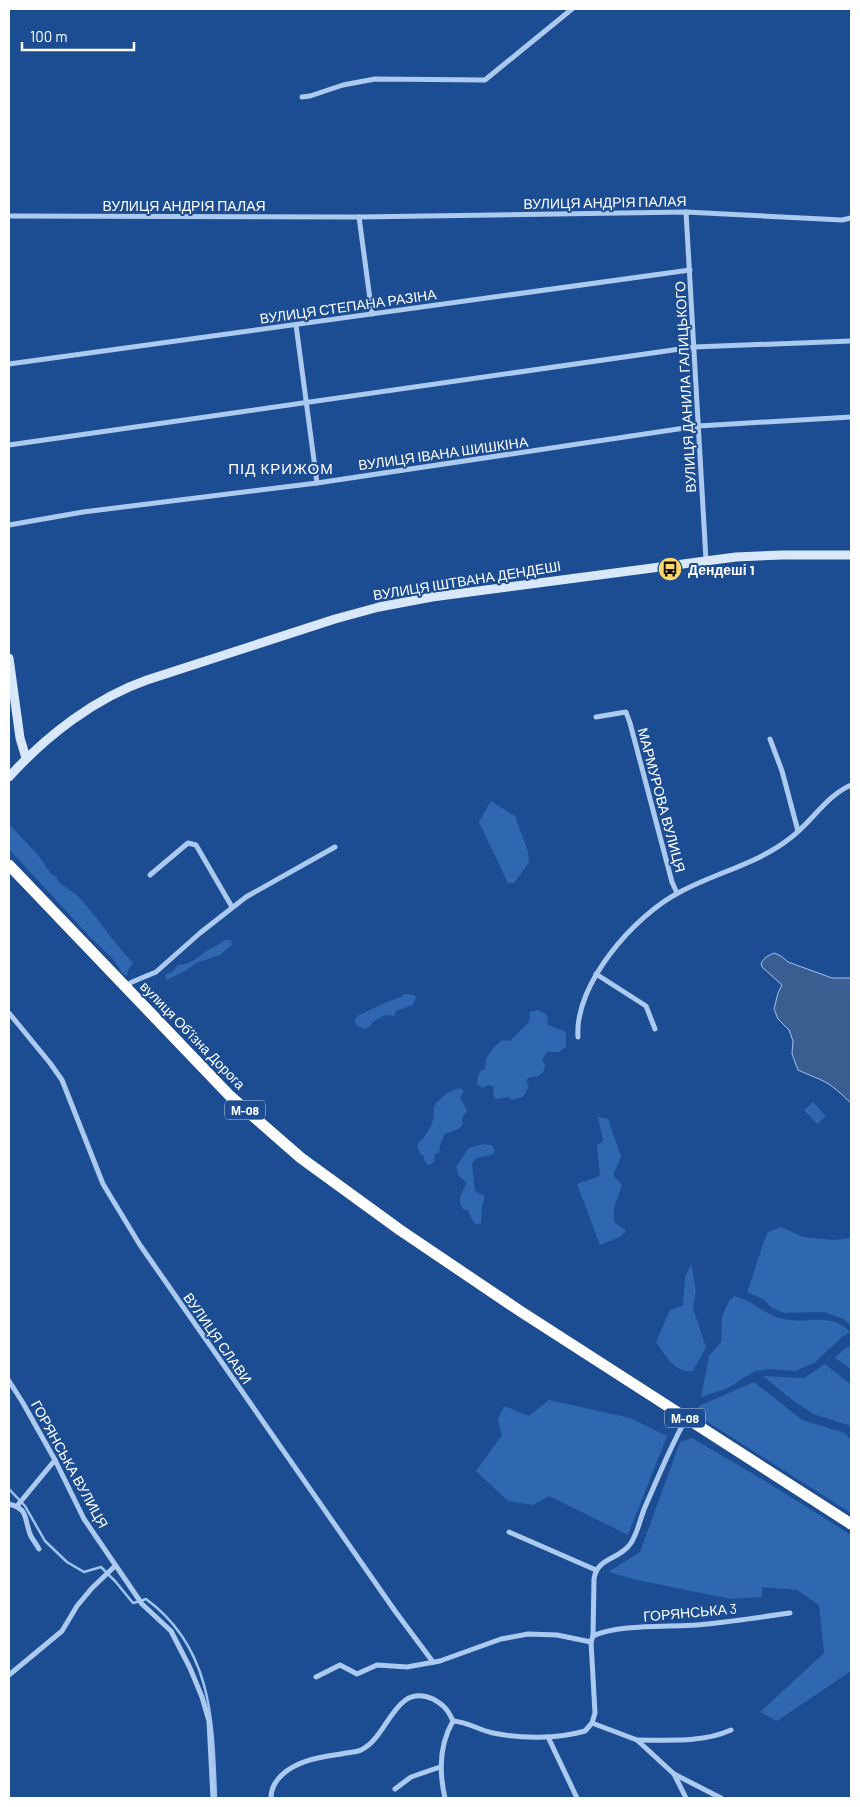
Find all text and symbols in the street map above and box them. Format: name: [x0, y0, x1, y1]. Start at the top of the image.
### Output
scale bar: [22, 20, 135, 52]
text: 100 m: [30, 27, 68, 45]
street label: ВУЛИЦЯ АНДРІЯ ПАЛАЯ: [523, 192, 687, 212]
street label: ВУЛИЦЯ АНДРІЯ ПАЛАЯ: [102, 197, 266, 214]
street label: ВУЛИЦЯ ДАНИЛА ГАЛИЦЬКОГО: [671, 281, 699, 493]
street label: ВУЛИЦЯ СТЕПАНА РАЗІНА: [258, 285, 438, 327]
street label: ВУЛИЦЯ ІВАНА ШИШКІНА: [357, 433, 530, 473]
district label: ПІД КРИЖОМ: [228, 459, 334, 477]
bus stop icon: Дендеші 1: [657, 556, 683, 582]
street label: ВУЛИЦЯ ІШТВАНА ДЕНДЕШІ: [372, 557, 562, 603]
place label: Дендеші 1: [688, 561, 754, 578]
street label: МАРМУРОВА ВУЛИЦЯ: [635, 726, 689, 874]
street label: вулиця Обʼїзна Дорога: [137, 978, 249, 1093]
road number: М-08: [225, 1100, 265, 1120]
street label: ВУЛИЦЯ СЛАВИ: [180, 1289, 256, 1387]
street label: ГОРЯНСЬКА ВУЛИЦЯ: [28, 1397, 112, 1531]
road number: М-08: [665, 1409, 705, 1428]
street label: ГОРЯНСЬКА 3: [643, 1599, 737, 1625]

